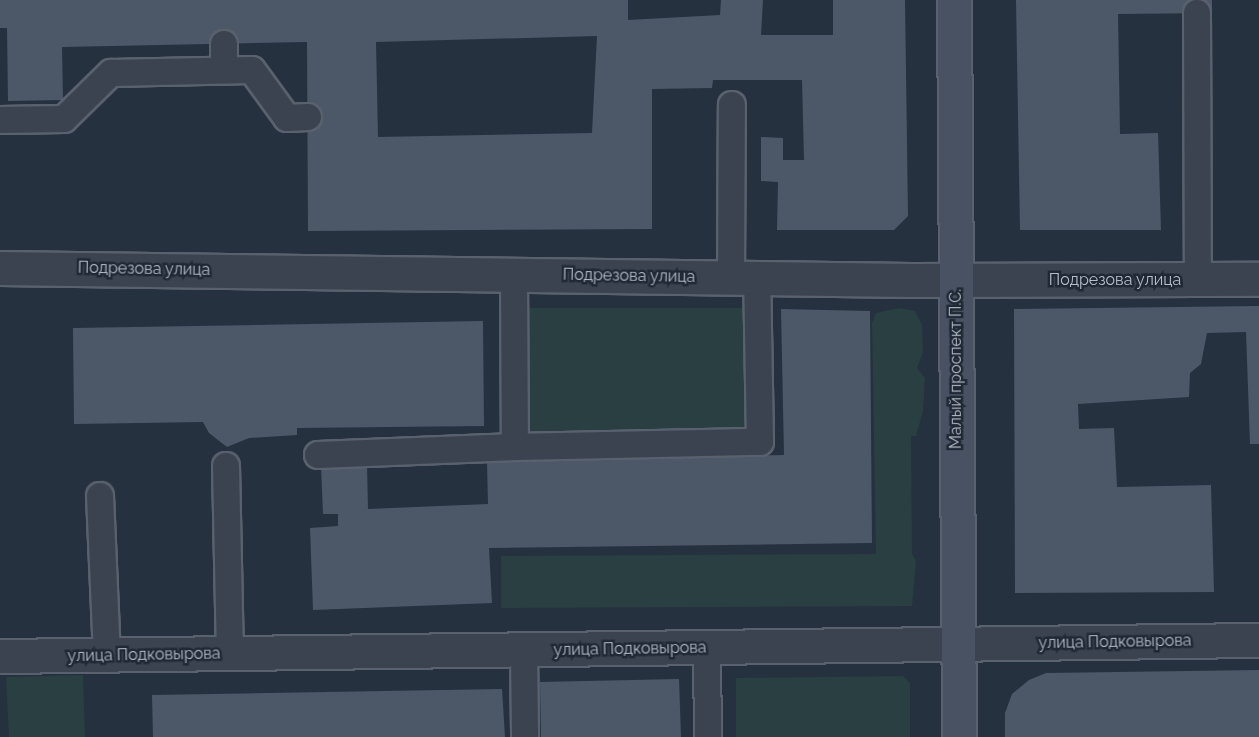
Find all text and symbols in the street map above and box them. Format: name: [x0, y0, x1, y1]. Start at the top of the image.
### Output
street label: Подрезова улица: [77, 258, 211, 280]
street label: Подрезова улица: [562, 265, 696, 287]
street label: Подрезова улица: [1049, 270, 1181, 290]
street label: Малый проспект П.С.: [946, 289, 966, 449]
street label: улица Подковырова: [1038, 631, 1192, 653]
street label: улица Подковырова: [553, 638, 707, 660]
street label: улица Подковырова: [67, 644, 221, 666]

